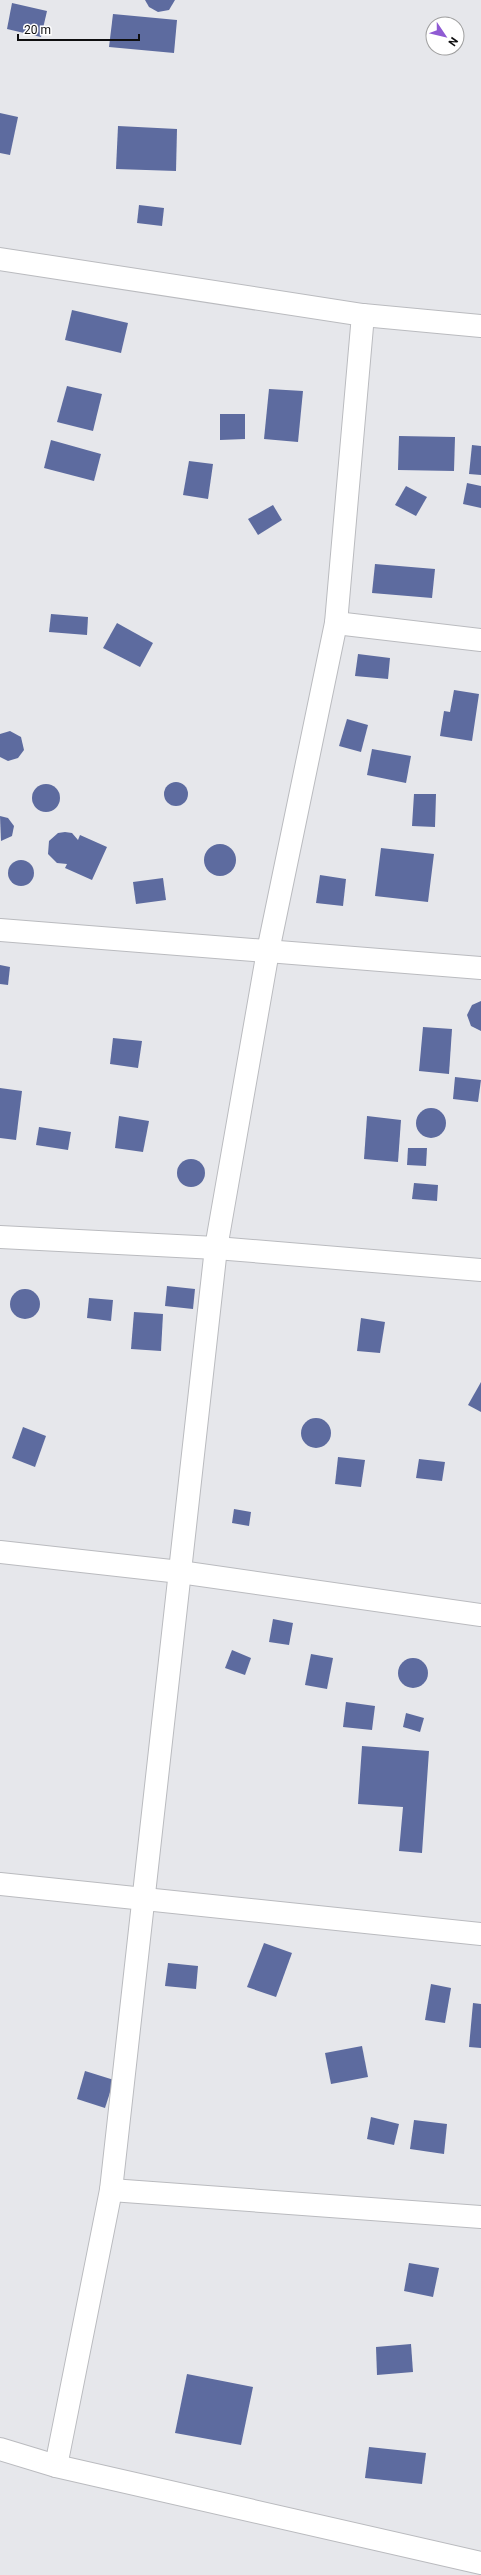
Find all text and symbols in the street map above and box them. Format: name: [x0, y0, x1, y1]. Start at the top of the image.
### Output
scale bar: [18, 16, 139, 42]
north arrow: [425, 16, 465, 56]
text: 20 m: [24, 23, 51, 37]
text: N: [445, 35, 460, 49]

